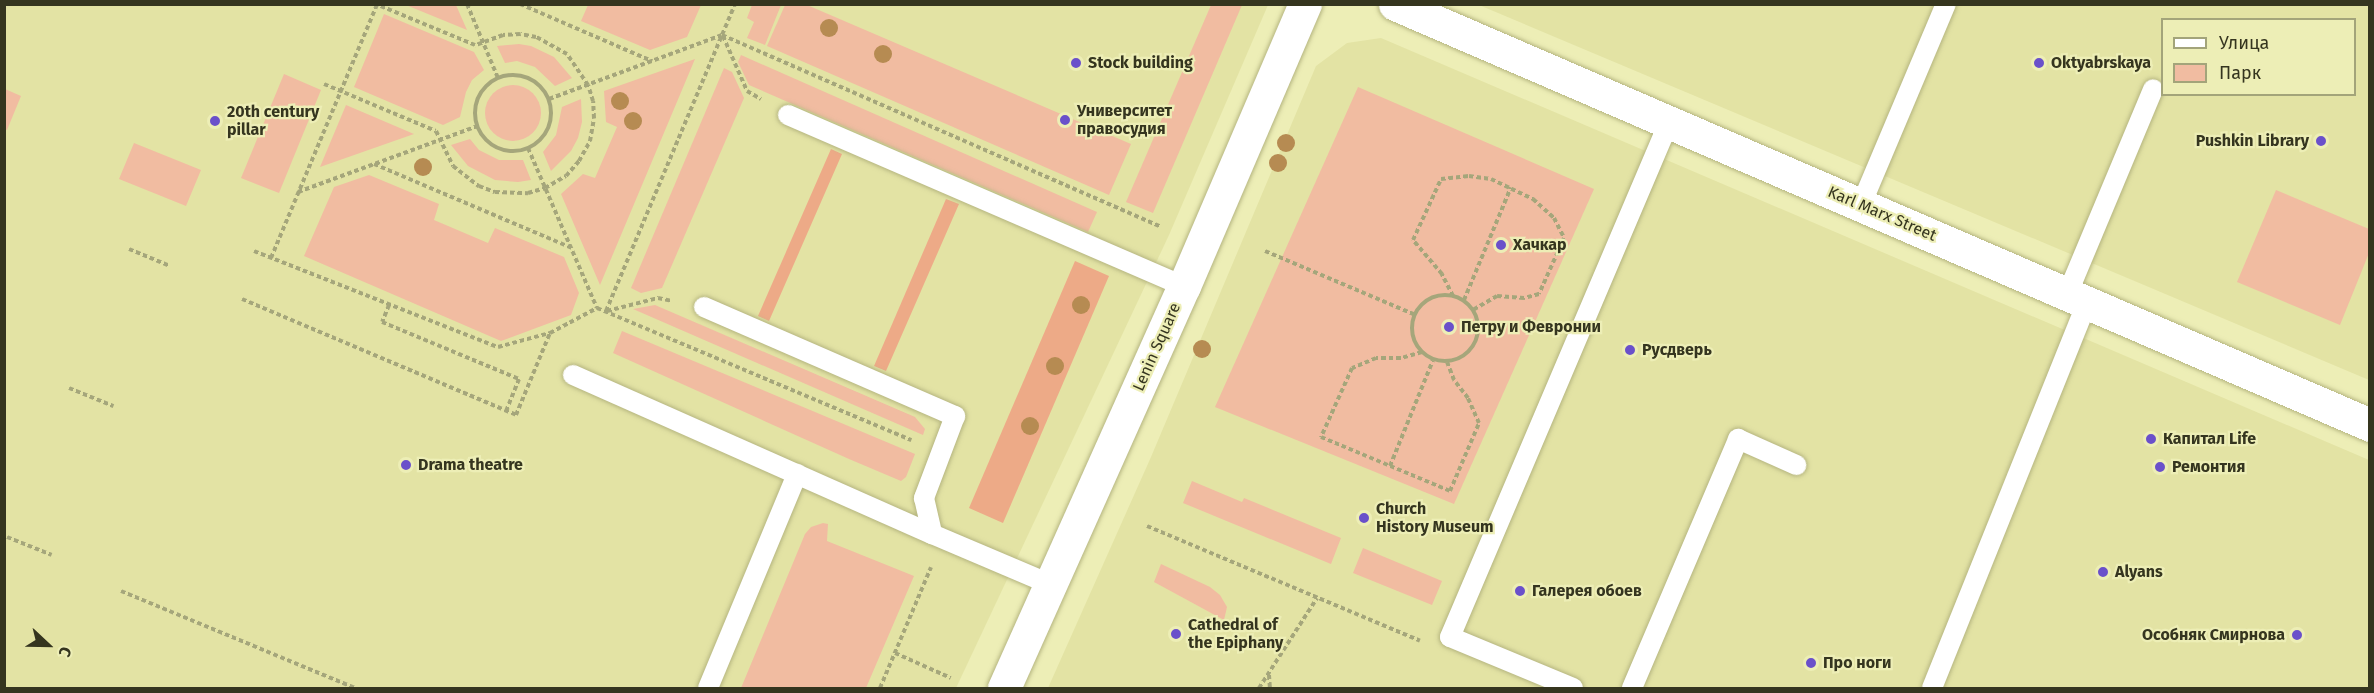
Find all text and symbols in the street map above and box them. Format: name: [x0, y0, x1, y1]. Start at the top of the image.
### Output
legend: [2161, 18, 2356, 96]
text: Улица: [2219, 32, 2269, 54]
place label: Stock building: [1088, 53, 1193, 73]
place label: Oktyabrskaya: [2051, 53, 2151, 73]
marker: Stock building: [1069, 56, 1083, 70]
marker: Oktyabrskaya: [2032, 56, 2046, 70]
text: Парк: [2219, 62, 2261, 84]
place label: Университет правосудия: [1077, 101, 1172, 139]
place label: 20th century pillar: [227, 102, 319, 140]
marker: Университет правосудия: [1058, 113, 1072, 127]
marker: 20th century pillar: [208, 114, 222, 128]
place label: Pushkin Library: [2196, 131, 2309, 151]
marker: Pushkin Library: [2314, 134, 2328, 148]
street label: Karl Marx Street: [1825, 183, 1939, 245]
place label: Хачкар: [1513, 235, 1567, 255]
marker: Хачкар: [1494, 238, 1508, 252]
street label: Lenin Square: [1129, 300, 1185, 394]
place label: Петру и Февронии: [1461, 317, 1601, 337]
marker: Петру и Февронии: [1442, 320, 1456, 334]
place label: Русдверь: [1642, 340, 1712, 360]
marker: Русдверь: [1623, 343, 1637, 357]
place label: Капитал Life: [2163, 429, 2256, 449]
marker: Капитал Life: [2144, 432, 2158, 446]
place label: Drama theatre: [418, 455, 523, 475]
place label: Ремонтия: [2172, 457, 2245, 477]
marker: Drama theatre: [399, 458, 413, 472]
marker: Ремонтия: [2153, 460, 2167, 474]
place label: Church History Museum: [1376, 499, 1494, 537]
marker: Church History Museum: [1357, 511, 1371, 525]
place label: Alyans: [2115, 562, 2163, 582]
marker: Alyans: [2096, 565, 2110, 579]
place label: Галерея обоев: [1532, 581, 1642, 601]
marker: Галерея обоев: [1513, 584, 1527, 598]
north arrow: [18, 615, 78, 675]
place label: Cathedral of the Epiphany: [1188, 615, 1283, 653]
place label: Особняк Смирнова: [2142, 625, 2285, 645]
marker: Cathedral of the Epiphany: [1169, 627, 1183, 641]
marker: Особняк Смирнова: [2290, 628, 2304, 642]
text: С: [55, 644, 76, 660]
place label: Про ноги: [1823, 653, 1891, 673]
marker: Про ноги: [1804, 656, 1818, 670]

